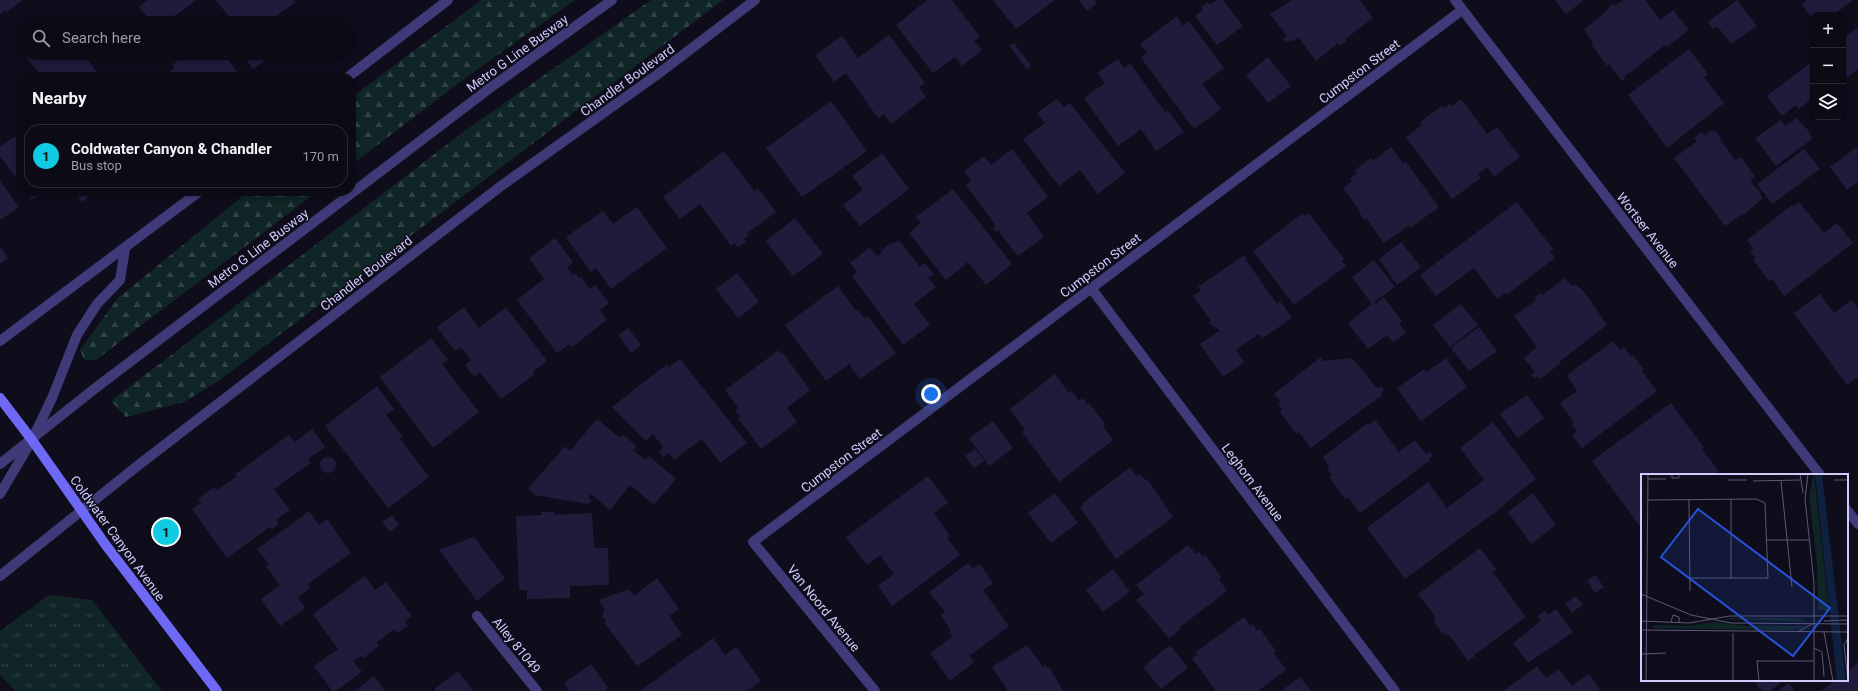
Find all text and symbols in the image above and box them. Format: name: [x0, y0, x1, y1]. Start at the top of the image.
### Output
street label: Metro G Line Busway: [464, 12, 571, 95]
map controls: [1810, 12, 1846, 120]
button: +: [1810, 12, 1846, 48]
search box: [16, 16, 356, 60]
icon: search: [30, 27, 52, 49]
text: Search here: [62, 29, 141, 47]
street label: Cumpston Street: [1316, 36, 1403, 107]
street label: Chandler Boulevard: [577, 41, 677, 120]
button: −: [1810, 48, 1846, 84]
button: layers: [1810, 84, 1846, 120]
text: Nearby: [32, 88, 87, 108]
text: Coldwater Canyon & Chandler: [71, 140, 272, 158]
text: 1: [42, 149, 50, 164]
text: 170 m: [302, 149, 339, 164]
text: Bus stop: [71, 158, 122, 173]
street label: Wortser Avenue: [1614, 190, 1682, 271]
street label: Metro G Line Busway: [205, 206, 311, 291]
street label: Cumpston Street: [1057, 230, 1144, 301]
street label: Chandler Boulevard: [317, 233, 415, 314]
your location: [921, 384, 941, 404]
street label: Cumpston Street: [798, 425, 885, 496]
street label: Leghorn Avenue: [1219, 441, 1287, 524]
street label: Coldwater Canyon Avenue: [67, 473, 168, 604]
inset map: [1641, 474, 1848, 681]
pin: 1: [153, 517, 179, 547]
street label: Van Noord Avenue: [784, 562, 863, 655]
street label: Alley 81049: [490, 614, 544, 676]

